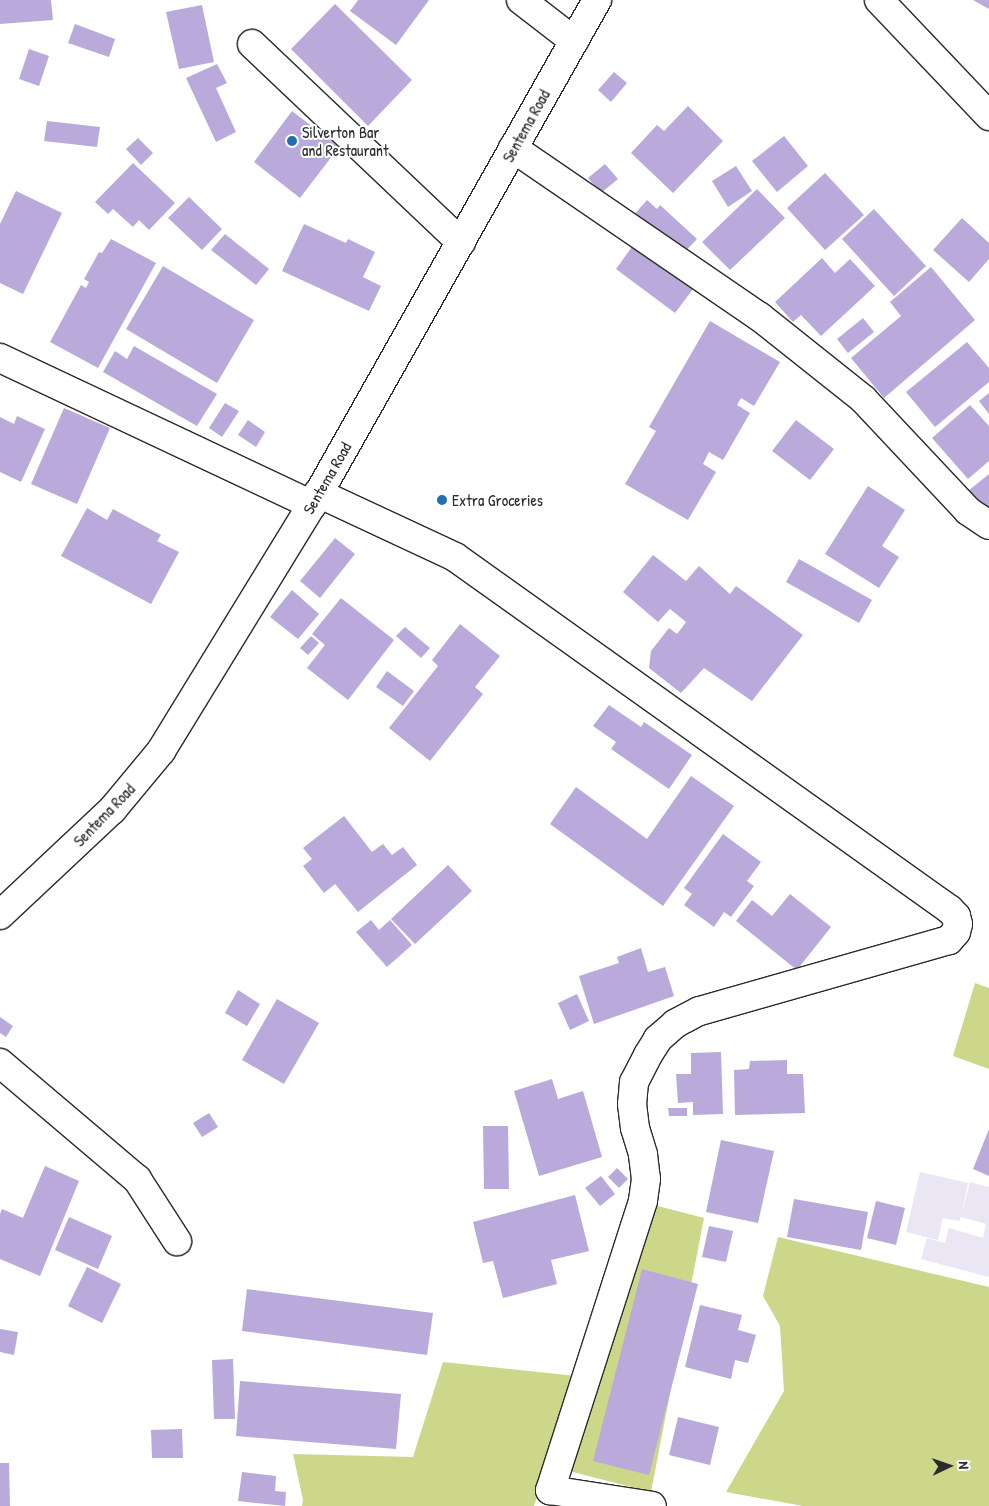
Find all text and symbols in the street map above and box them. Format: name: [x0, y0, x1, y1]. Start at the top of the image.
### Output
street label: Sentema Road: [498, 86, 554, 166]
place label: Silverton Bar and Restaurant: [302, 122, 389, 160]
marker: Silverton Bar and Restaurant: [286, 135, 298, 147]
street label: Sentema Road: [299, 439, 355, 517]
place label: Extra Groceries: [452, 490, 543, 510]
marker: Extra Groceries: [436, 494, 448, 506]
street label: Sentema Road: [69, 780, 139, 850]
north arrow: [924, 1441, 974, 1491]
text: N: [955, 1461, 974, 1469]

